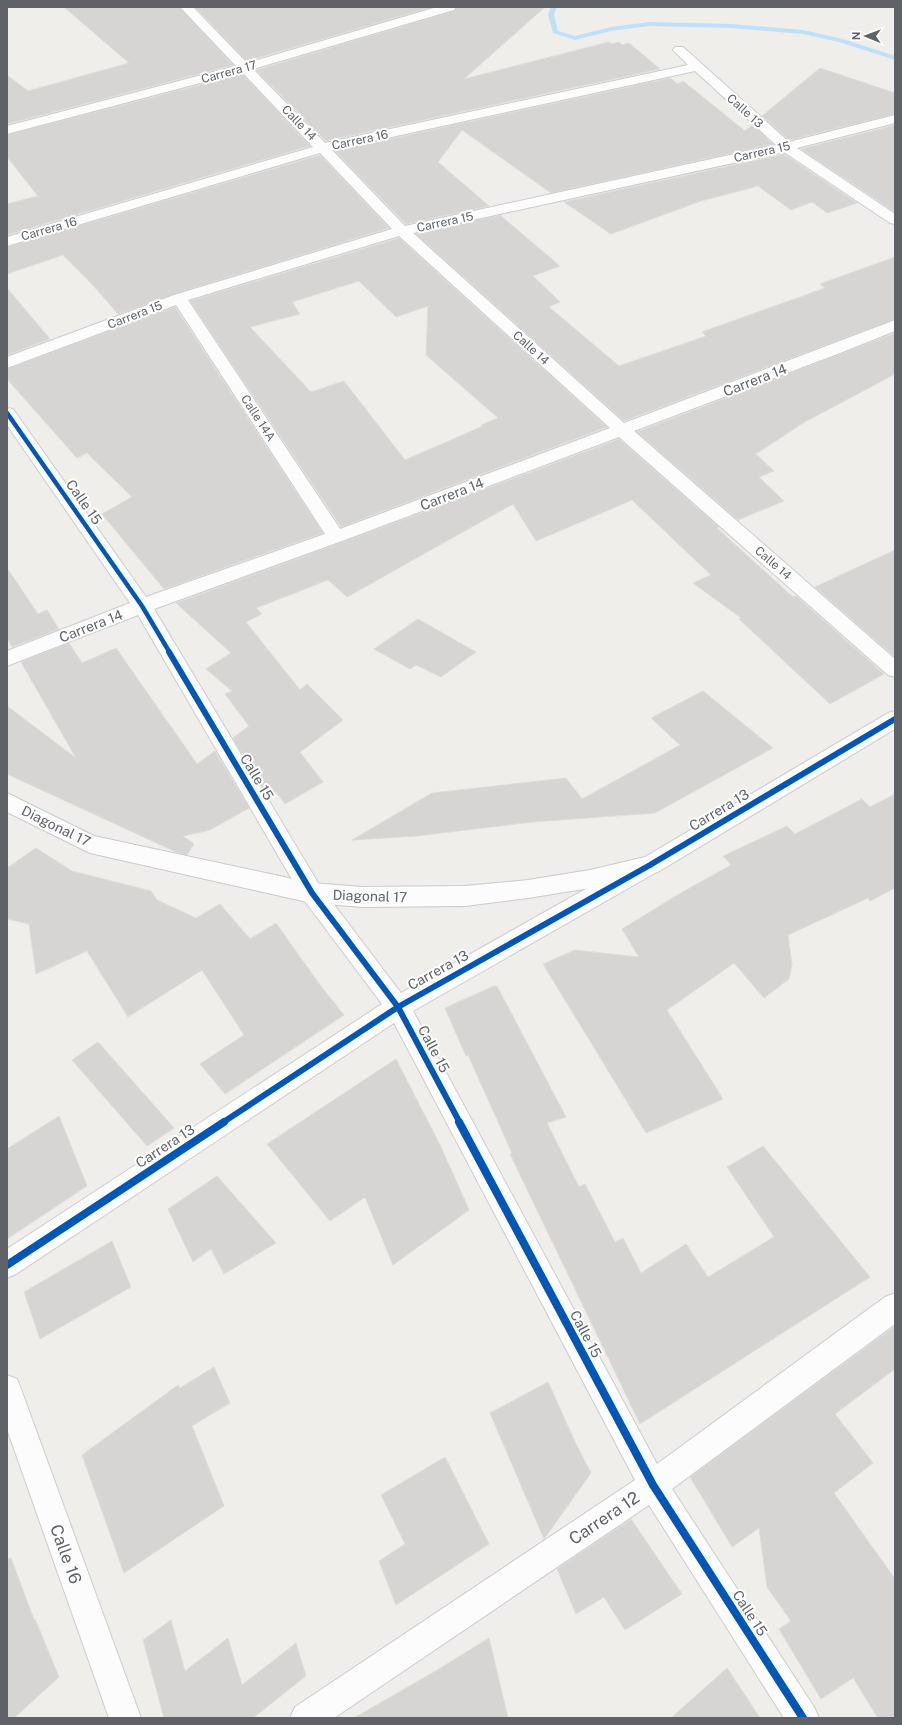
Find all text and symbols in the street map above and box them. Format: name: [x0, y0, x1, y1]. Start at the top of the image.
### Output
north arrow: [846, 16, 886, 56]
text: N: [850, 31, 862, 40]
street label: Carrera 17: [200, 58, 258, 86]
street label: Calle 13: [724, 91, 766, 131]
street label: Calle 14: [279, 102, 320, 144]
street label: Carrera 16: [331, 127, 389, 153]
street label: Carrera 15: [732, 139, 792, 165]
street label: Carrera 15: [415, 209, 475, 235]
street label: Carrera 16: [20, 214, 78, 244]
street label: Carrera 15: [106, 298, 165, 332]
street label: Calle 14: [510, 328, 552, 368]
street label: Carrera 14: [721, 360, 789, 399]
street label: Calle 14A: [238, 392, 278, 444]
street label: Carrera 14: [418, 474, 486, 513]
street label: Calle 15: [63, 476, 105, 528]
street label: Calle 14: [752, 543, 794, 583]
street label: Carrera 14: [57, 606, 125, 645]
street label: Calle 15: [237, 751, 277, 803]
street label: Carrera 13: [686, 786, 752, 834]
street label: Diagonal 17: [19, 802, 93, 850]
street label: Diagonal 17: [332, 887, 408, 905]
street label: Carrera 13: [405, 947, 471, 993]
street label: Calle 15: [415, 1023, 453, 1075]
street label: Carrera 13: [133, 1121, 198, 1171]
street label: Calle 15: [567, 1308, 605, 1360]
street label: Carrera 12: [565, 1487, 643, 1549]
street label: Calle 16: [46, 1522, 86, 1586]
street label: Calle 15: [729, 1587, 771, 1639]

